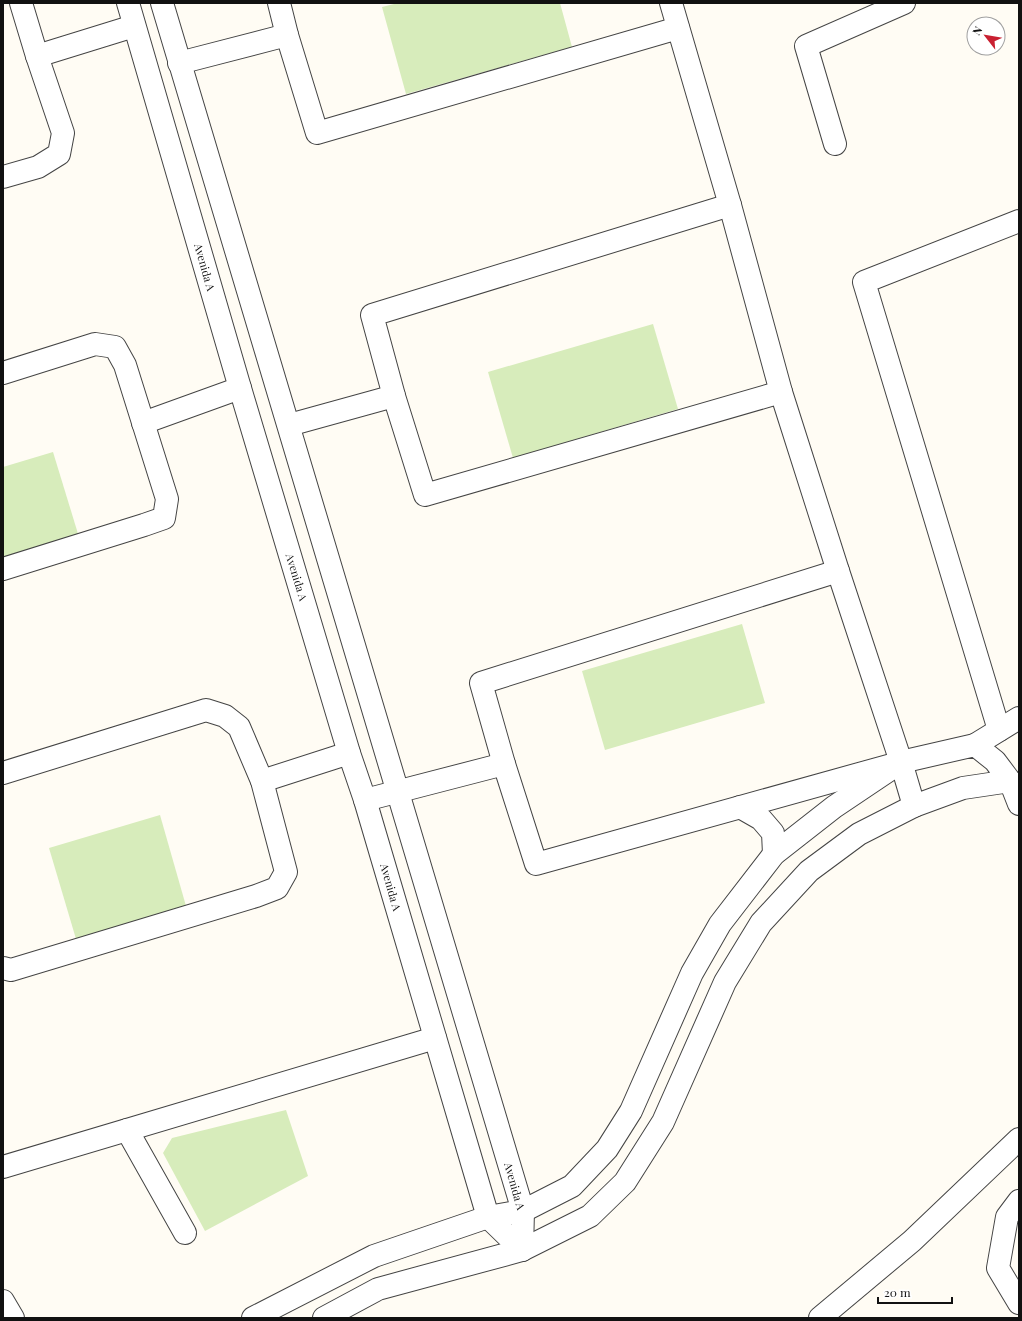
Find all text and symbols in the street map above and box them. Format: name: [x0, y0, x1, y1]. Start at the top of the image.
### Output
north arrow: [966, 16, 1006, 56]
text: N: [969, 23, 986, 38]
street label: Avenida A: [191, 241, 219, 292]
street label: Avenida A: [282, 551, 311, 602]
street label: Avenida A: [377, 861, 405, 912]
street label: Avenida A: [501, 1160, 529, 1211]
scale bar: [878, 1279, 952, 1305]
text: 20 m: [884, 1284, 911, 1300]

